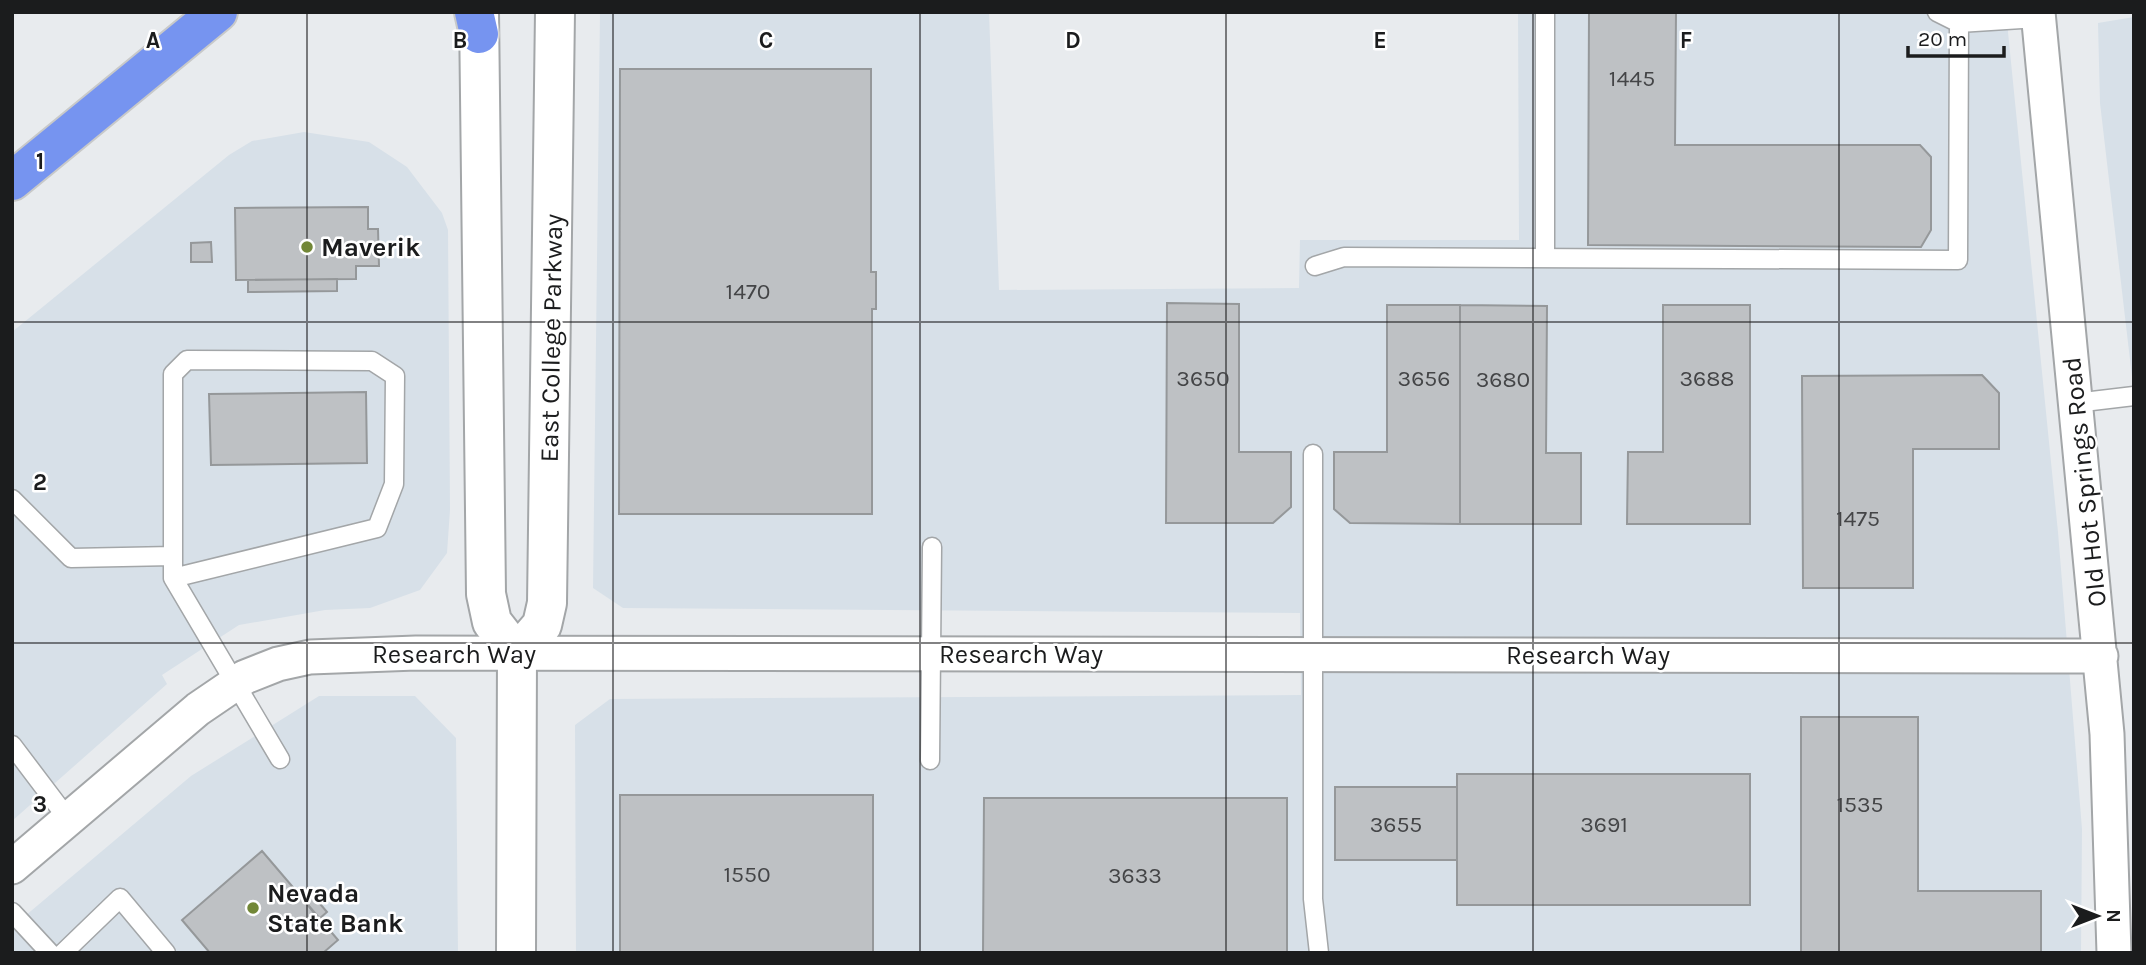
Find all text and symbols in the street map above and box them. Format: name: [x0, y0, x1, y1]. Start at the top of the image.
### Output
scale bar: [1908, 14, 2004, 58]
text: A: [146, 27, 160, 54]
text: B: [453, 27, 467, 54]
text: C: [759, 27, 773, 54]
text: D: [1065, 27, 1081, 54]
text: E: [1373, 27, 1387, 54]
text: F: [1680, 27, 1692, 54]
text: 20 m: [1918, 27, 1967, 51]
house number: 1445: [1609, 65, 1655, 92]
text: 1: [36, 148, 44, 175]
street label: East College Parkway: [534, 213, 569, 463]
place label: Maverik: [321, 232, 420, 263]
marker: Maverik: [299, 239, 315, 255]
house number: 1470: [726, 278, 770, 305]
street label: Old Hot Springs Road: [2056, 355, 2113, 609]
house number: 3650: [1176, 365, 1230, 392]
house number: 3656: [1398, 365, 1450, 392]
house number: 3688: [1679, 365, 1735, 392]
house number: 3680: [1476, 366, 1530, 393]
text: 2: [33, 469, 47, 496]
house number: 1475: [1836, 505, 1880, 532]
street label: Research Way: [372, 639, 536, 670]
street label: Research Way: [939, 639, 1103, 670]
street label: Research Way: [1506, 640, 1670, 671]
text: 3: [33, 791, 47, 818]
house number: 1535: [1836, 791, 1884, 818]
house number: 3655: [1370, 811, 1422, 838]
house number: 3691: [1580, 811, 1628, 838]
house number: 1550: [723, 861, 771, 888]
house number: 3633: [1108, 862, 1162, 889]
place label: Nevada State Bank: [267, 878, 403, 939]
north arrow: [2062, 881, 2132, 951]
marker: Nevada State Bank: [245, 900, 261, 916]
text: N: [2102, 909, 2124, 923]

